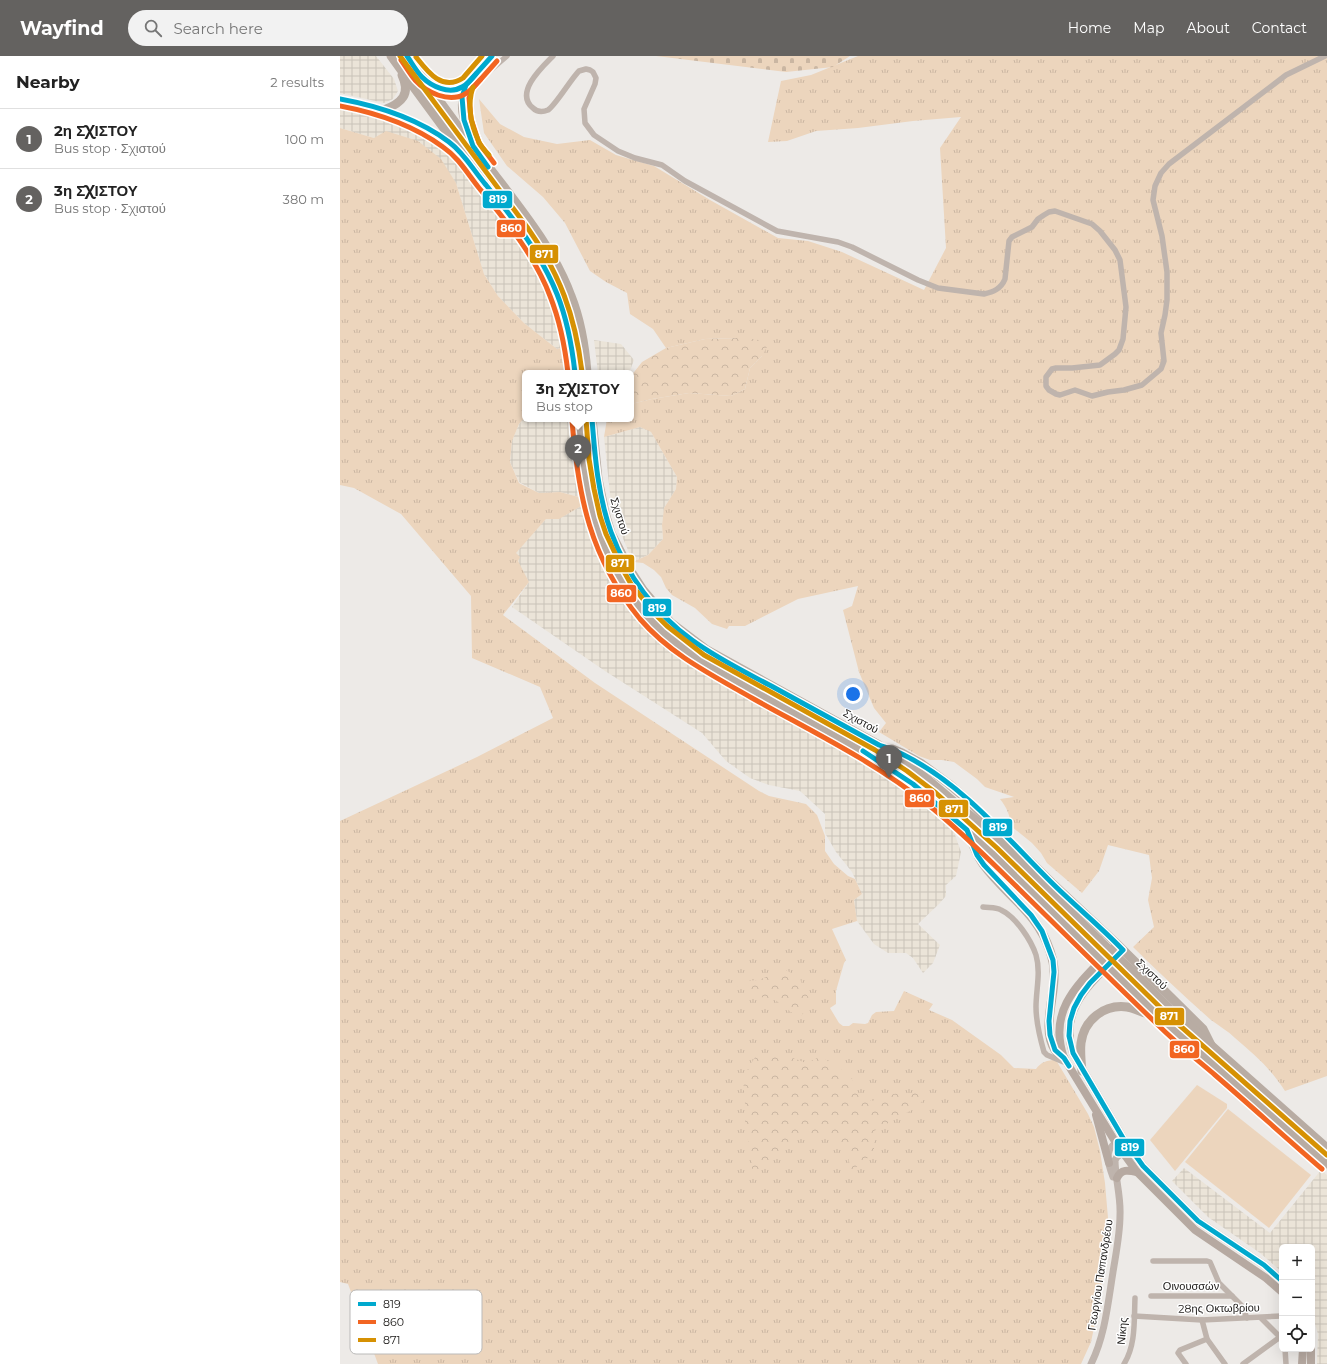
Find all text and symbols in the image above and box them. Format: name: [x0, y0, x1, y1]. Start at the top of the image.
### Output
search box: [128, 10, 408, 46]
text: Wayfind: [20, 17, 104, 40]
icon: search: [142, 17, 164, 39]
text: Search here: [174, 19, 263, 38]
text: Home: [1068, 19, 1111, 37]
text: Map: [1133, 19, 1164, 37]
text: About: [1186, 19, 1230, 37]
text: Contact: [1252, 19, 1307, 37]
text: Nearby: [16, 72, 80, 92]
text: 2 results: [270, 74, 324, 90]
text: 2η ΣΧΙΣΤΟΥ: [54, 121, 138, 140]
text: 1: [26, 131, 32, 147]
text: 100 m: [285, 131, 324, 147]
text: Bus stop · Σχιστού: [54, 140, 166, 156]
text: 3η ΣΧΙΣΤΟΥ: [54, 181, 138, 200]
line badge: 819: [482, 190, 513, 209]
text: 2: [25, 191, 33, 207]
text: 380 m: [283, 191, 324, 207]
text: 819: [489, 192, 507, 206]
text: Bus stop · Σχιστού: [54, 200, 166, 216]
line badge: 860: [496, 219, 526, 238]
text: 860: [500, 221, 522, 235]
line badge: 871: [529, 244, 559, 264]
text: 871: [535, 247, 553, 261]
popup: [522, 370, 634, 422]
text: 3η ΣΧΙΣΤΟΥ: [536, 379, 620, 398]
text: Bus stop: [536, 398, 593, 414]
pin: 2: [565, 435, 591, 468]
street label: Σχιστού: [607, 496, 633, 536]
line badge: 871: [605, 554, 635, 573]
text: 871: [611, 556, 629, 570]
line badge: 860: [606, 584, 637, 603]
text: 860: [610, 586, 632, 600]
line badge: 819: [642, 598, 672, 617]
text: 819: [648, 601, 666, 615]
your location: [843, 684, 863, 704]
street label: Σχιστού: [841, 706, 881, 736]
pin: 1: [876, 745, 902, 778]
line badge: 860: [904, 789, 935, 808]
text: 860: [909, 791, 931, 805]
line badge: 871: [938, 799, 969, 818]
text: 871: [945, 802, 963, 816]
line badge: 819: [982, 818, 1013, 837]
text: 819: [989, 820, 1007, 834]
street label: Σχιστού: [1133, 956, 1171, 992]
line badge: 871: [1154, 1007, 1185, 1026]
text: 871: [1160, 1009, 1178, 1023]
line badge: 860: [1169, 1040, 1200, 1059]
text: 860: [1173, 1042, 1195, 1056]
line badge: 819: [1114, 1138, 1145, 1157]
text: 819: [1121, 1140, 1139, 1154]
street label: Γεωργίου Παπανδρέου: [1084, 1218, 1116, 1332]
map controls: [1279, 1244, 1315, 1352]
button: +: [1279, 1244, 1315, 1280]
street label: Οινουσσών: [1163, 1279, 1220, 1293]
button: −: [1279, 1280, 1315, 1316]
legend: [350, 1290, 482, 1354]
text: 819: [383, 1297, 401, 1311]
street label: 28ης Οκτωβρίου: [1178, 1300, 1260, 1316]
text: 860: [383, 1315, 404, 1329]
button: locate: [1279, 1316, 1315, 1352]
street label: Νίκης: [1114, 1317, 1130, 1345]
text: 871: [383, 1333, 401, 1347]

